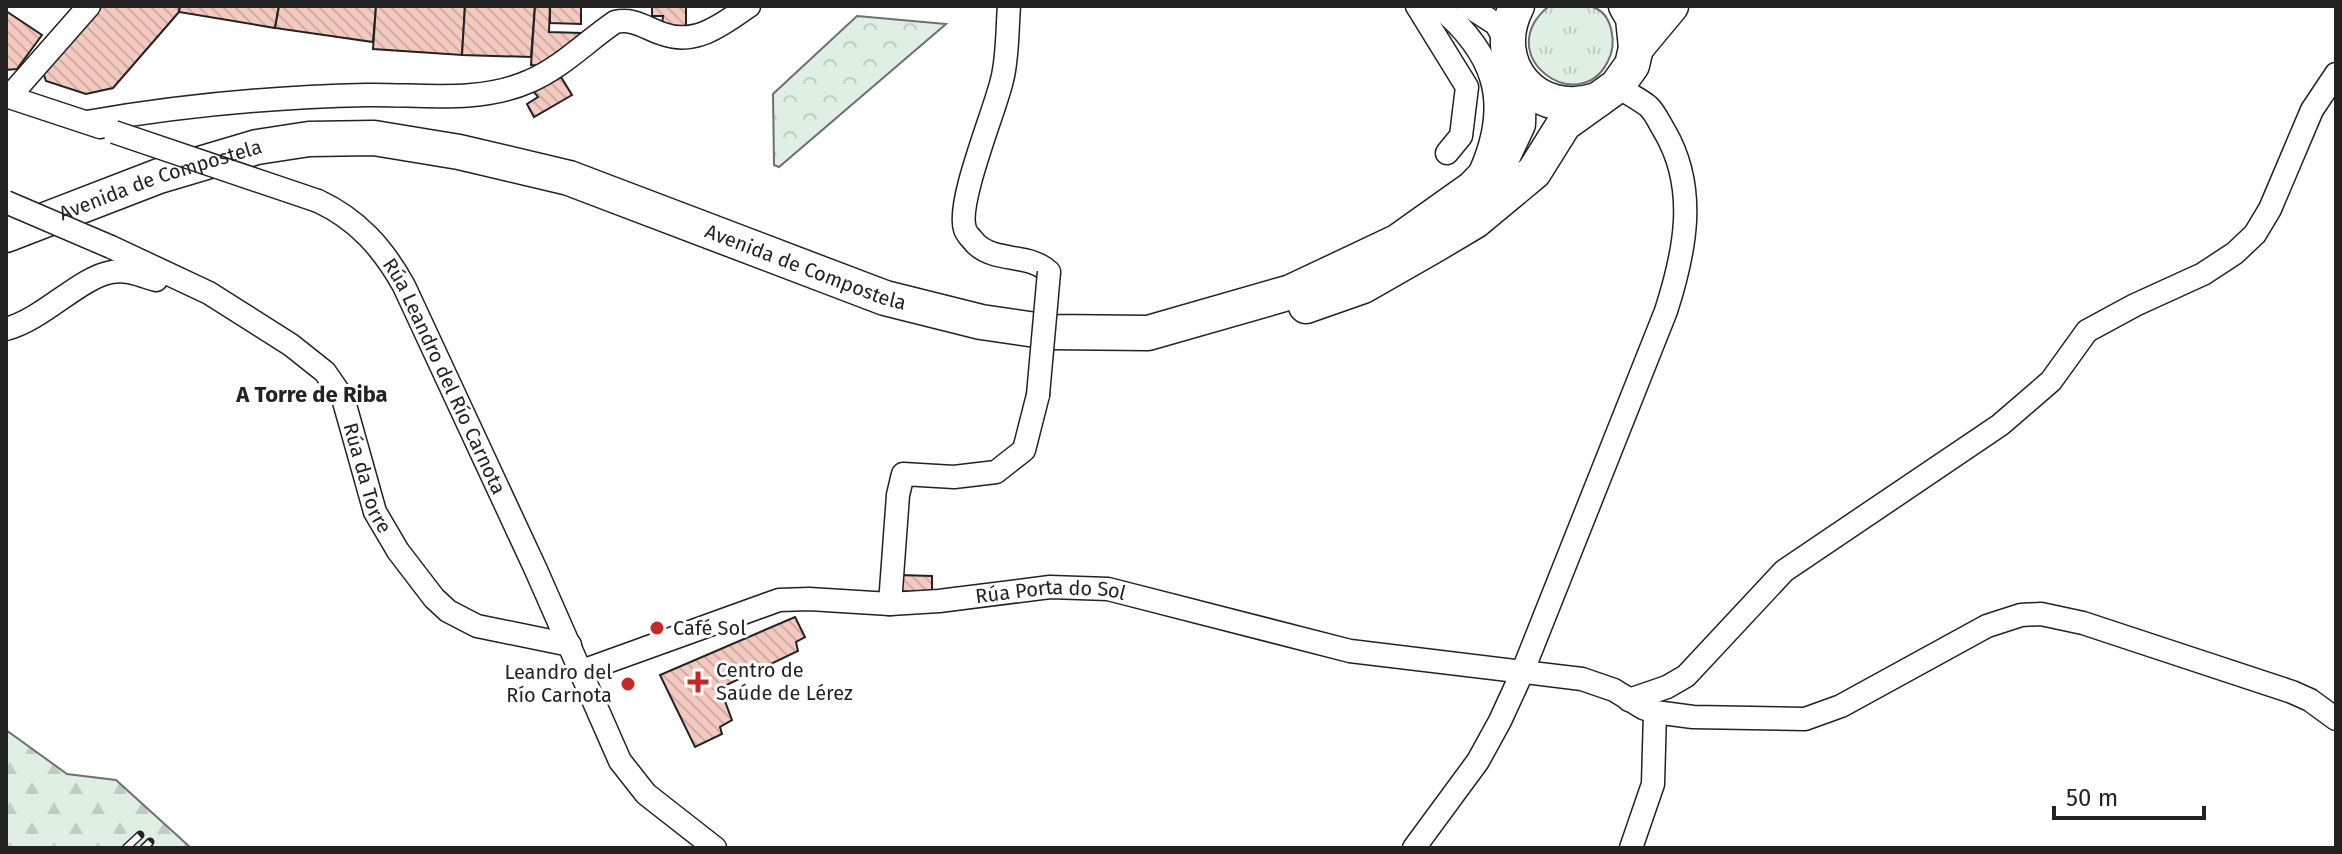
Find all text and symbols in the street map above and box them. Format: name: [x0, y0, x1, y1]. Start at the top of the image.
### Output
street label: Avenida de Compostela: [55, 134, 265, 225]
street label: Avenida de Compostela: [702, 219, 909, 315]
street label: Rúa Leandro del Río Carnota: [378, 253, 511, 498]
district label: A Torre de Riba: [235, 381, 388, 408]
street label: Rúa da Torre: [339, 420, 397, 538]
street label: Rúa Porta do Sol: [974, 575, 1129, 608]
place label: Café Sol: [673, 616, 746, 640]
marker: Café Sol: [648, 619, 666, 637]
place label: Centro de Saúde de Lérez: [716, 658, 853, 705]
place label: Leandro del Río Carnota: [504, 660, 612, 707]
marker: Centro de Saúde de Lérez: [687, 671, 709, 693]
marker: Leandro del Río Carnota: [619, 675, 637, 693]
scale bar: [2054, 770, 2204, 820]
text: 50 m: [2066, 784, 2118, 812]

